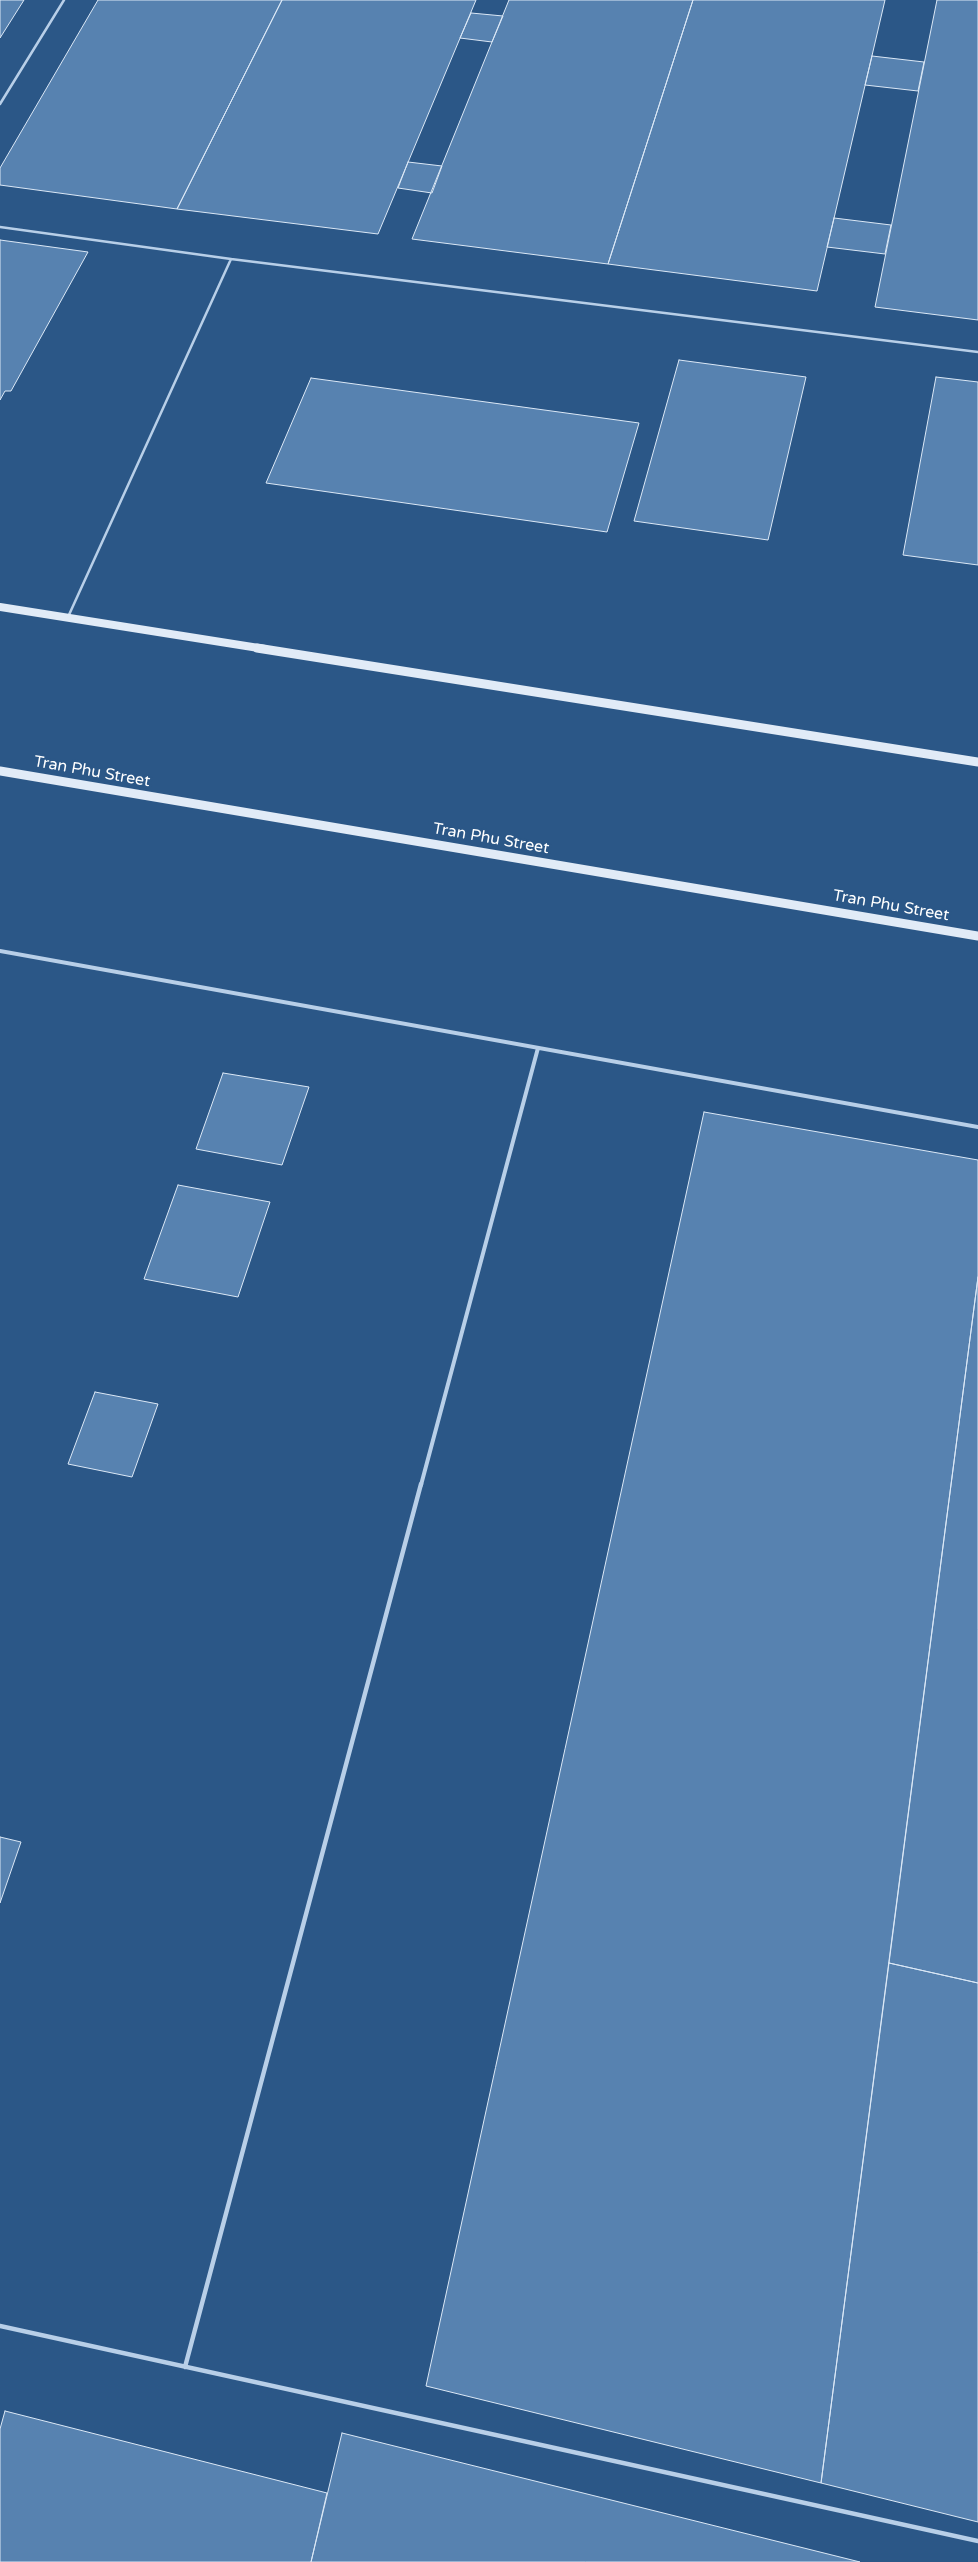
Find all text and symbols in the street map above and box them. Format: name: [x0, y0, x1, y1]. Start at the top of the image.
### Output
street label: Tran Phu Street: [32, 752, 152, 792]
street label: Tran Phu Street: [431, 819, 551, 859]
street label: Tran Phu Street: [831, 886, 951, 926]

